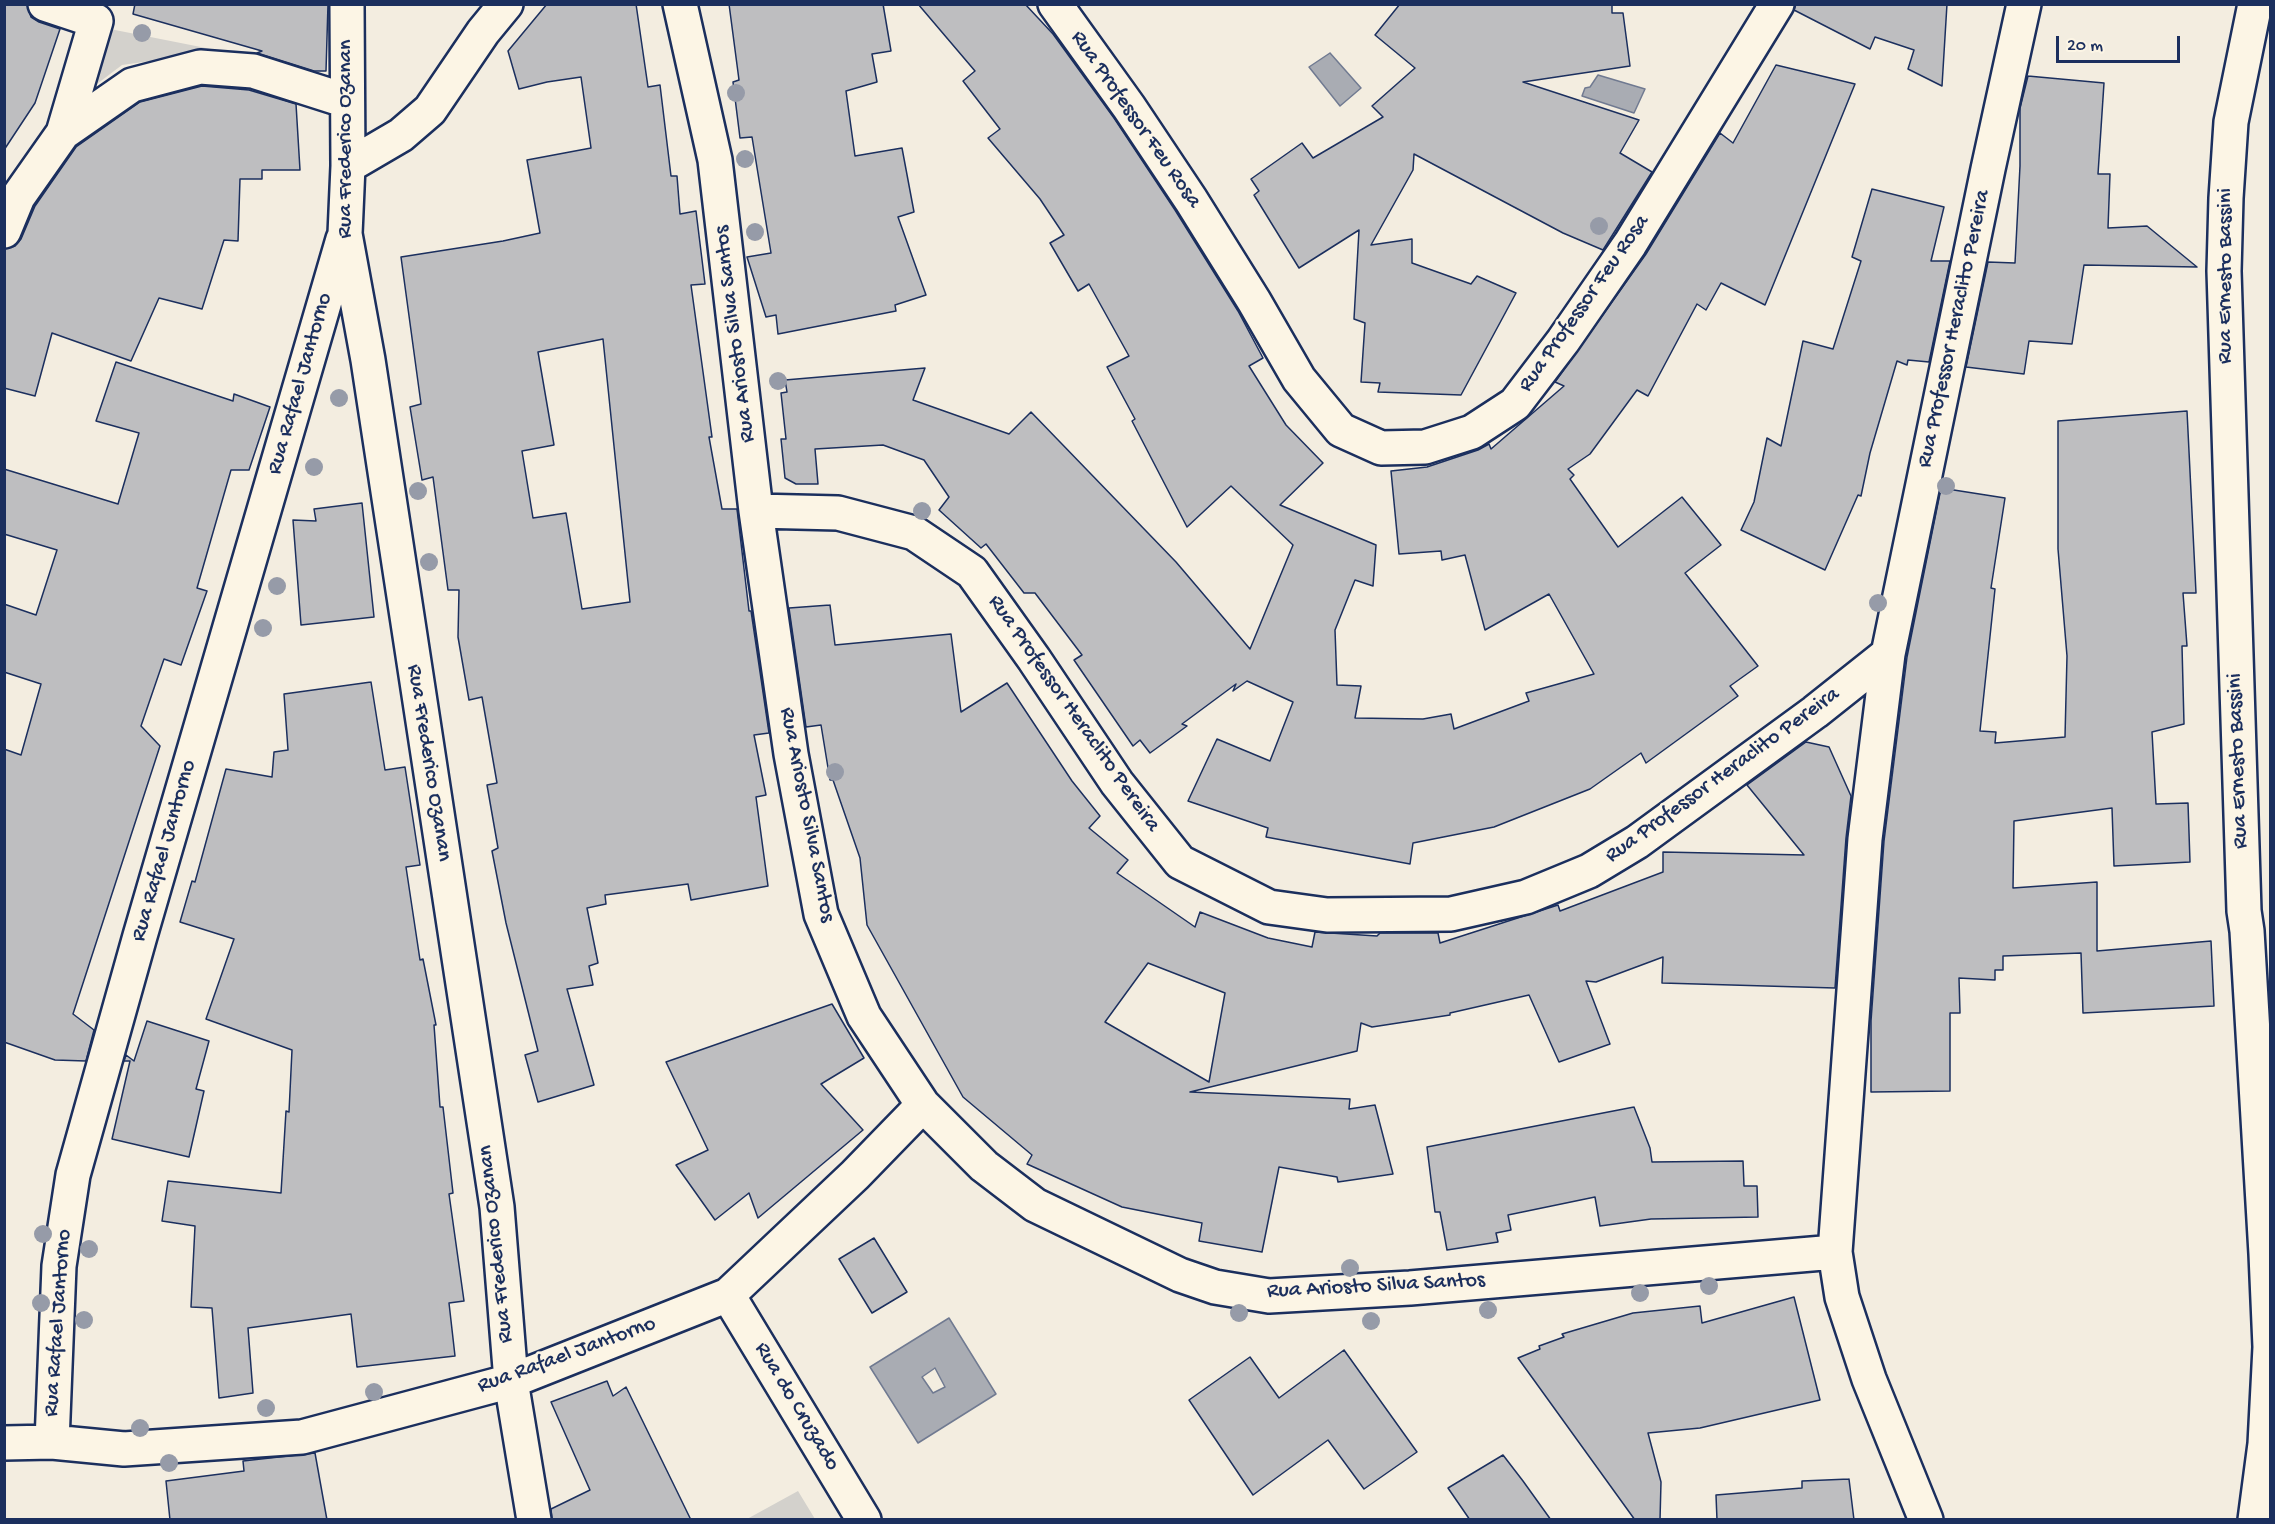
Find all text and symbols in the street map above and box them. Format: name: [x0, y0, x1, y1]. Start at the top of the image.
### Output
scale bar: [2059, 24, 2184, 62]
street label: Rua Professor Feu Rosa: [1064, 26, 1206, 214]
text: 20 m: [2067, 36, 2103, 57]
street label: Rua Frederico Ozanan: [334, 40, 360, 238]
street label: Rua Professor Heraclito Pereira: [1913, 188, 1997, 470]
street label: Rua Ernesto Bassini: [2214, 188, 2240, 364]
street label: Rua Professor Feu Rosa: [1514, 210, 1656, 398]
street label: Rua Ariosto Silva Santos: [710, 224, 762, 444]
street label: Rua Rafael Jantorno: [262, 290, 340, 478]
street label: Rua Professor Heraclito Pereira: [981, 590, 1165, 838]
street label: Rua Frederico Ozanan: [399, 663, 457, 863]
street label: Rua Ernesto Bassini: [2223, 673, 2255, 849]
street label: Rua Professor Heraclito Pereira: [1601, 682, 1845, 870]
street label: Rua Ariosto Silva Santos: [772, 705, 840, 925]
street label: Rua Rafael Jantorno: [126, 757, 204, 945]
street label: Rua Frederico Ozanan: [473, 1144, 521, 1344]
street label: Rua Rafael Jantorno: [39, 1228, 79, 1418]
street label: Rua Ariosto Silva Santos: [1266, 1268, 1486, 1306]
street label: Rua Rafael Jantorno: [474, 1311, 660, 1401]
street label: Rua do Cruzado: [747, 1338, 845, 1476]

